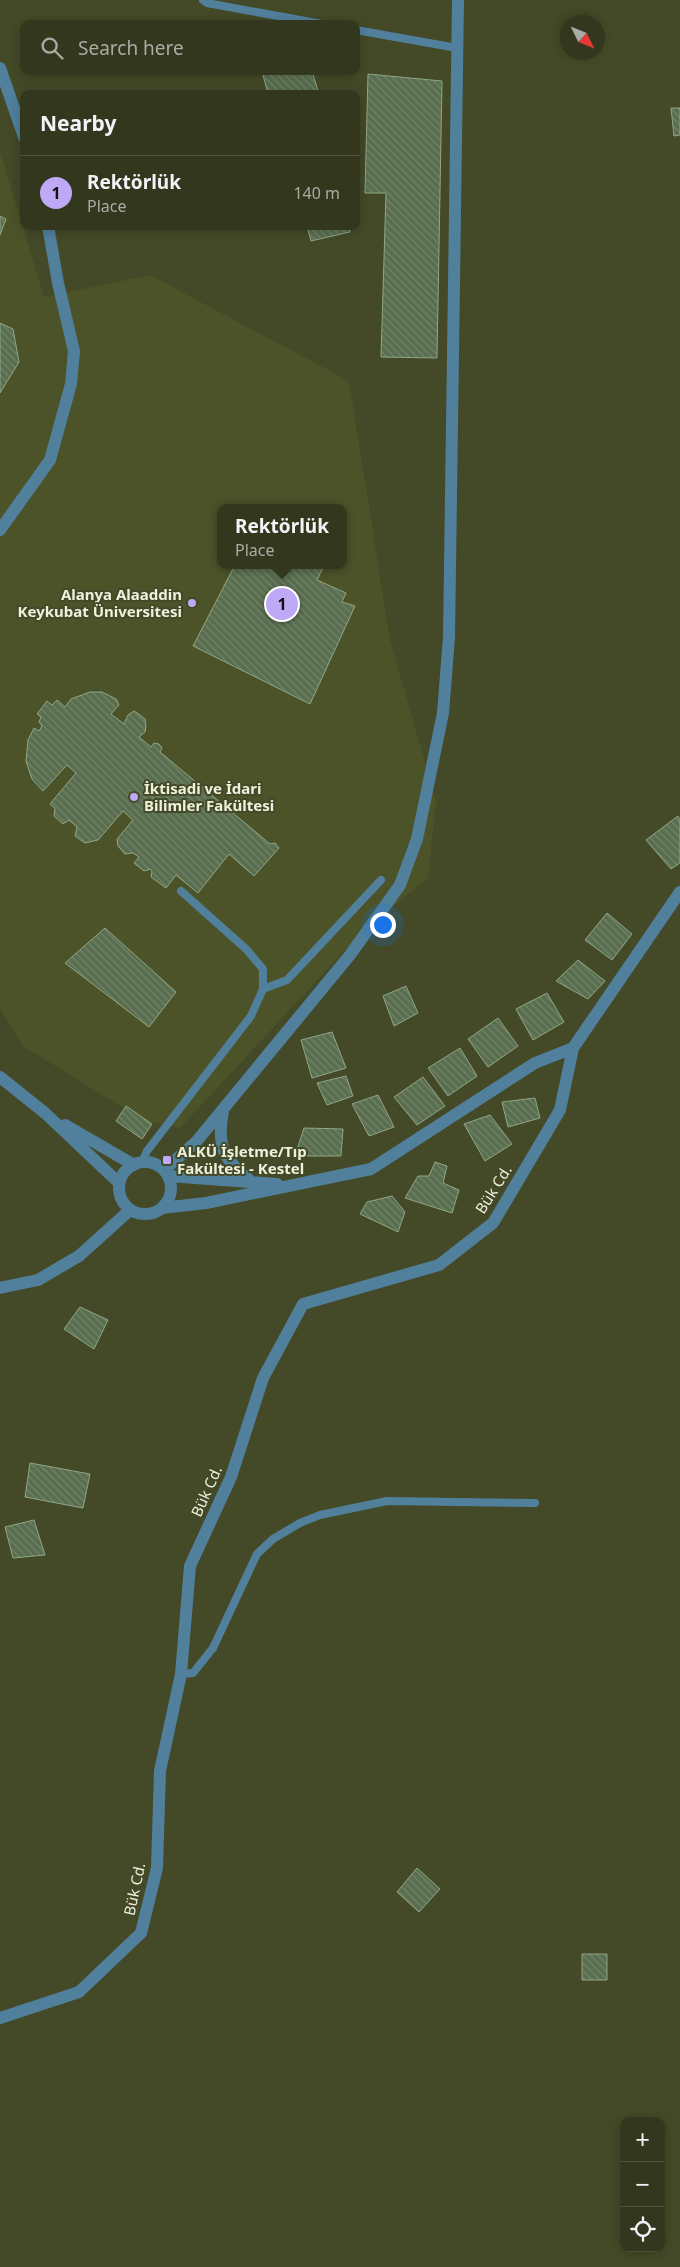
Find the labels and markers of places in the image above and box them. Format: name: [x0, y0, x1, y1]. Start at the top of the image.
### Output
place label: Alanya Alaaddin Keykubat Üniversitesi: [18, 584, 182, 621]
pin: 1: [266, 585, 298, 623]
marker: Alanya Alaaddin Keykubat Üniversitesi: [186, 597, 198, 609]
place label: İktisadi ve İdari Bilimler Fakültesi: [144, 778, 274, 815]
marker: İktisadi ve İdari Bilimler Fakültesi: [128, 791, 140, 803]
place label: ALKÜ İşletme/Tıp Fakültesi - Kestel: [177, 1141, 307, 1178]
marker: ALKÜ İşletme/Tıp Fakültesi - Kestel: [161, 1154, 173, 1166]

